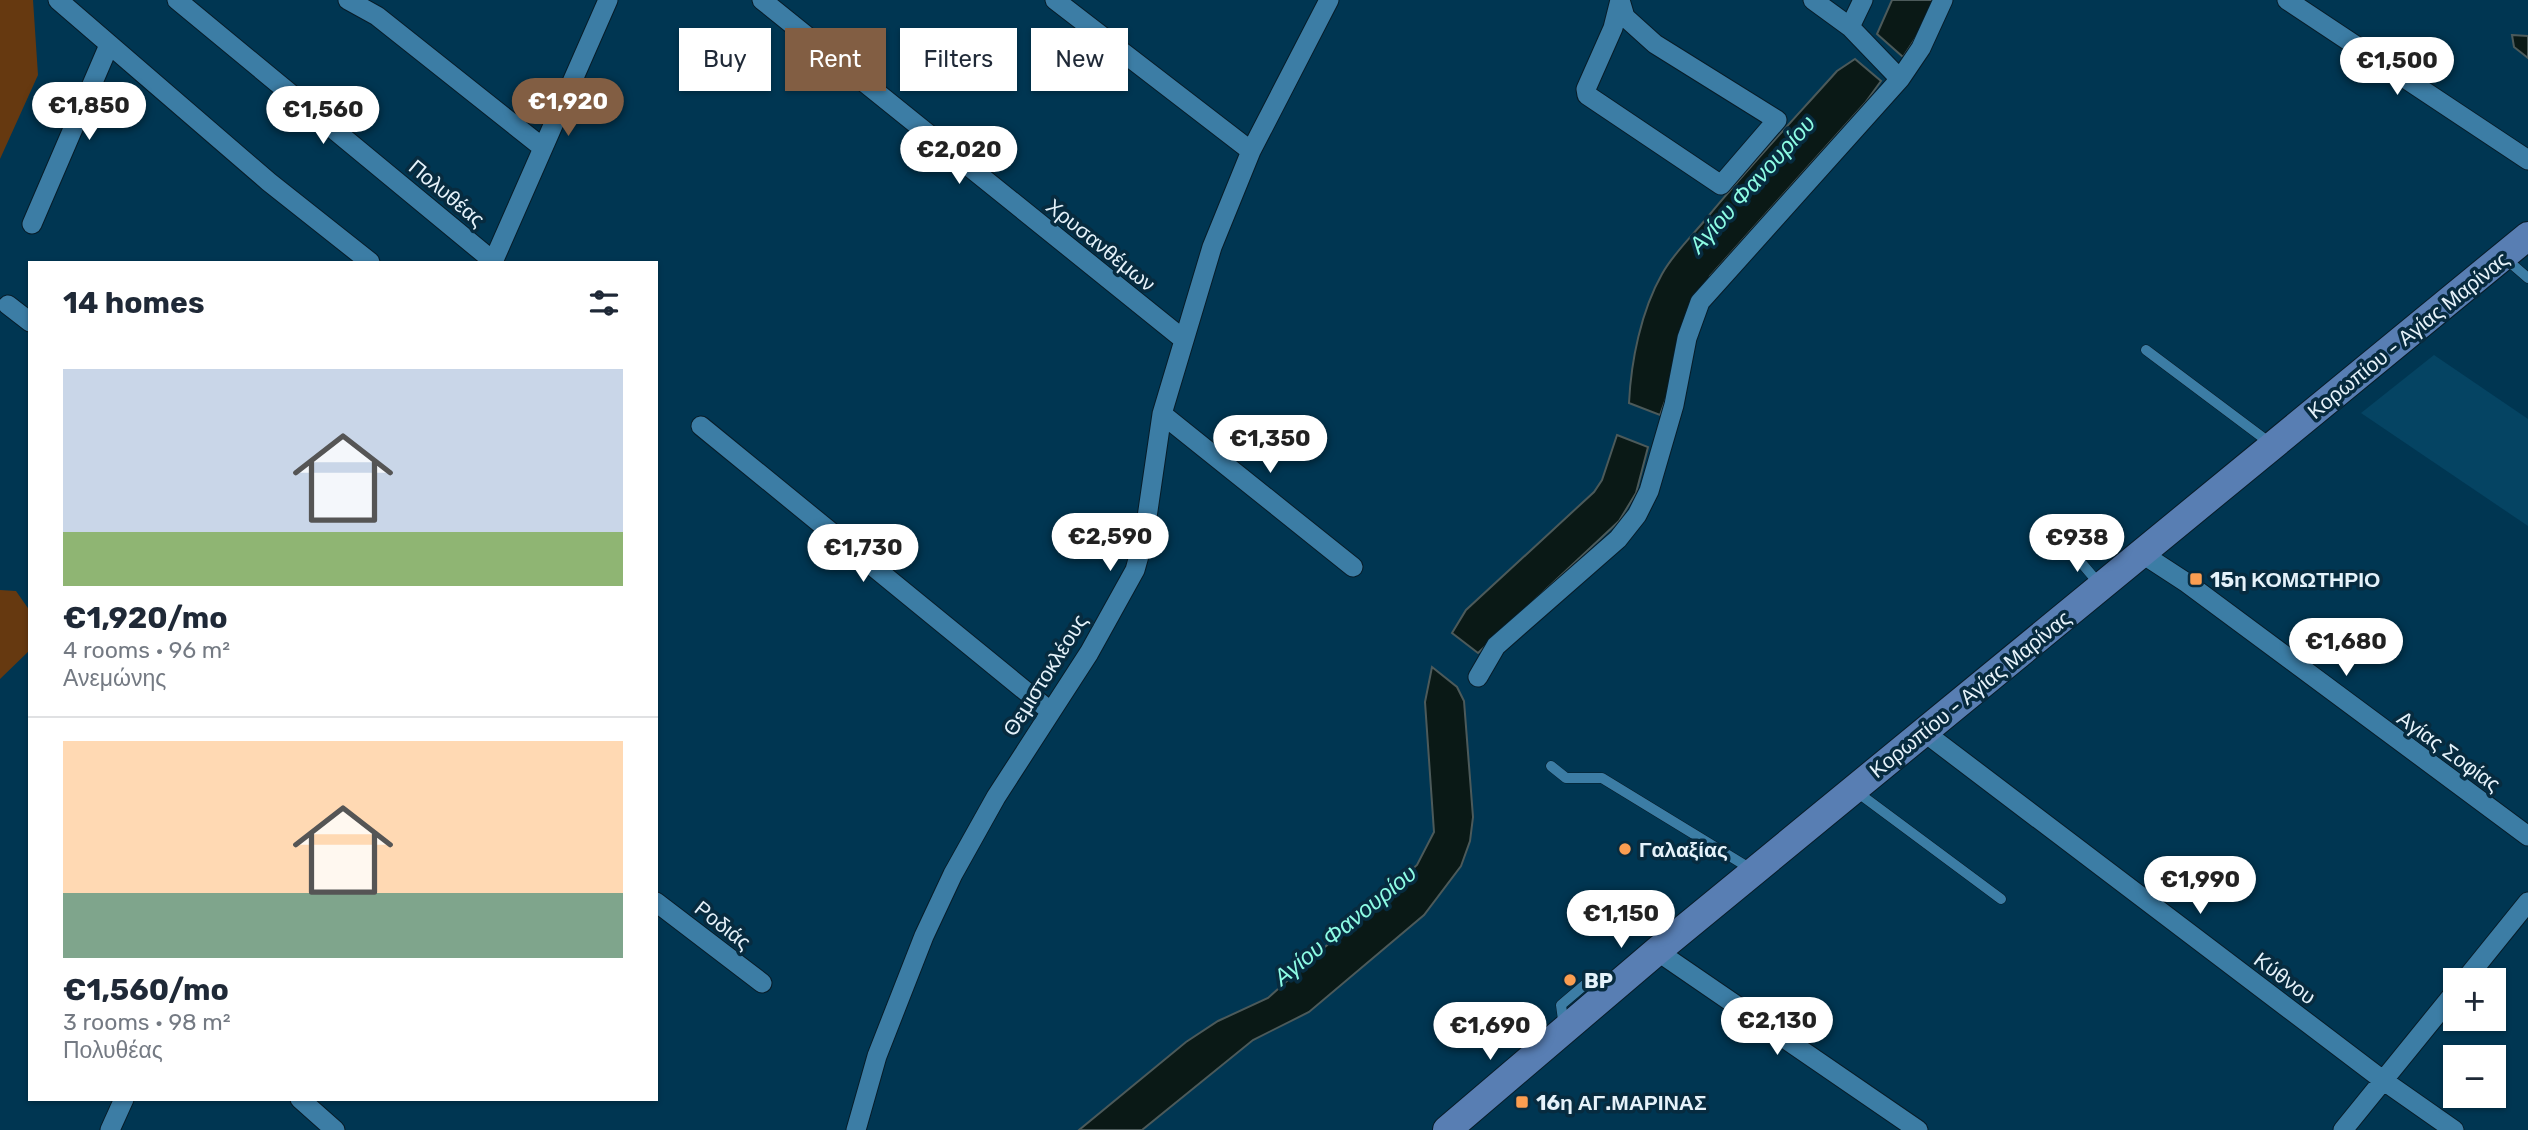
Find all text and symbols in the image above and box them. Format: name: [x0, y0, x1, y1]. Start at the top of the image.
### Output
chip: Buy: [679, 28, 771, 91]
chip: Rent: [785, 28, 886, 91]
chip: Filters: [900, 28, 1017, 91]
chip: New: [1031, 28, 1128, 91]
pin: €1,500: [2340, 38, 2454, 97]
text: €1,500: [2356, 46, 2438, 74]
pin: €1,920: [511, 78, 625, 138]
pin: €1,850: [32, 82, 146, 142]
pin: €1,560: [266, 86, 380, 146]
text: €1,920: [528, 87, 608, 115]
text: €1,850: [48, 91, 130, 119]
text: €1,560: [282, 95, 364, 123]
water label: Αγίου Φανουρίου: [1681, 109, 1821, 260]
pin: €2,020: [902, 127, 1016, 186]
text: €2,020: [916, 135, 1002, 163]
street label: Πολυθέας: [404, 154, 490, 232]
street label: Χρυσανθέμων: [1041, 193, 1161, 297]
street label: Κορωπίου - Αγίας Μαρίνας: [2302, 246, 2514, 424]
icon: filters: [585, 284, 623, 322]
text: 14 homes: [63, 285, 205, 321]
icon: home: [280, 415, 406, 541]
pin: €1,350: [1213, 416, 1327, 475]
text: €1,350: [1229, 424, 1311, 452]
pin: €2,590: [1053, 514, 1167, 573]
pin: €938: [2036, 514, 2118, 574]
text: €2,590: [1068, 522, 1152, 550]
text: €938: [2045, 523, 2109, 551]
pin: €1,730: [806, 524, 920, 584]
text: €1,730: [823, 533, 903, 561]
place label: 15η ΚΟΜΩΤΗΡΙΟ: [2210, 567, 2380, 592]
marker: 15η ΚΟΜΩΤΗΡΙΟ: [2188, 571, 2204, 587]
text: €1,920/mo: [63, 600, 228, 636]
street label: Κορωπίου - Αγίας Μαρίνας: [1864, 605, 2076, 783]
street label: Θεμιστοκλέους: [998, 610, 1092, 740]
pin: €1,680: [2289, 618, 2403, 678]
text: €1,680: [2305, 627, 2387, 655]
text: 4 rooms · 96 m²: [63, 636, 230, 664]
text: Ανεμώνης: [63, 664, 166, 692]
street label: Αγίας Σοφίας: [2393, 705, 2505, 797]
icon: home: [280, 787, 406, 913]
place label: Γαλαξίας: [1639, 837, 1728, 862]
marker: Γαλαξίας: [1617, 841, 1633, 857]
pin: €1,990: [2143, 856, 2257, 916]
water label: Αγίου Φανουρίου: [1266, 859, 1422, 992]
text: €1,990: [2160, 865, 2240, 893]
pin: €1,150: [1564, 890, 1678, 950]
street label: Ροδιάς: [690, 895, 756, 955]
text: €1,150: [1583, 899, 1659, 927]
street label: Κύθνου: [2249, 947, 2321, 1009]
place label: BP: [1584, 968, 1613, 993]
map controls: [2443, 968, 2506, 1108]
button: +: [2443, 968, 2506, 1031]
text: €1,560/mo: [63, 972, 229, 1008]
marker: BP: [1562, 972, 1578, 988]
pin: €2,130: [1720, 998, 1834, 1057]
pin: €1,690: [1433, 1002, 1547, 1062]
text: €2,130: [1737, 1006, 1817, 1034]
text: 3 rooms · 98 m²: [63, 1008, 231, 1036]
text: €1,690: [1449, 1011, 1531, 1039]
text: Πολυθέας: [63, 1036, 163, 1064]
button: −: [2443, 1045, 2506, 1108]
place label: 16η ΑΓ.ΜΑΡΙΝΑΣ: [1536, 1090, 1707, 1115]
marker: 16η ΑΓ.ΜΑΡΙΝΑΣ: [1514, 1094, 1530, 1110]

